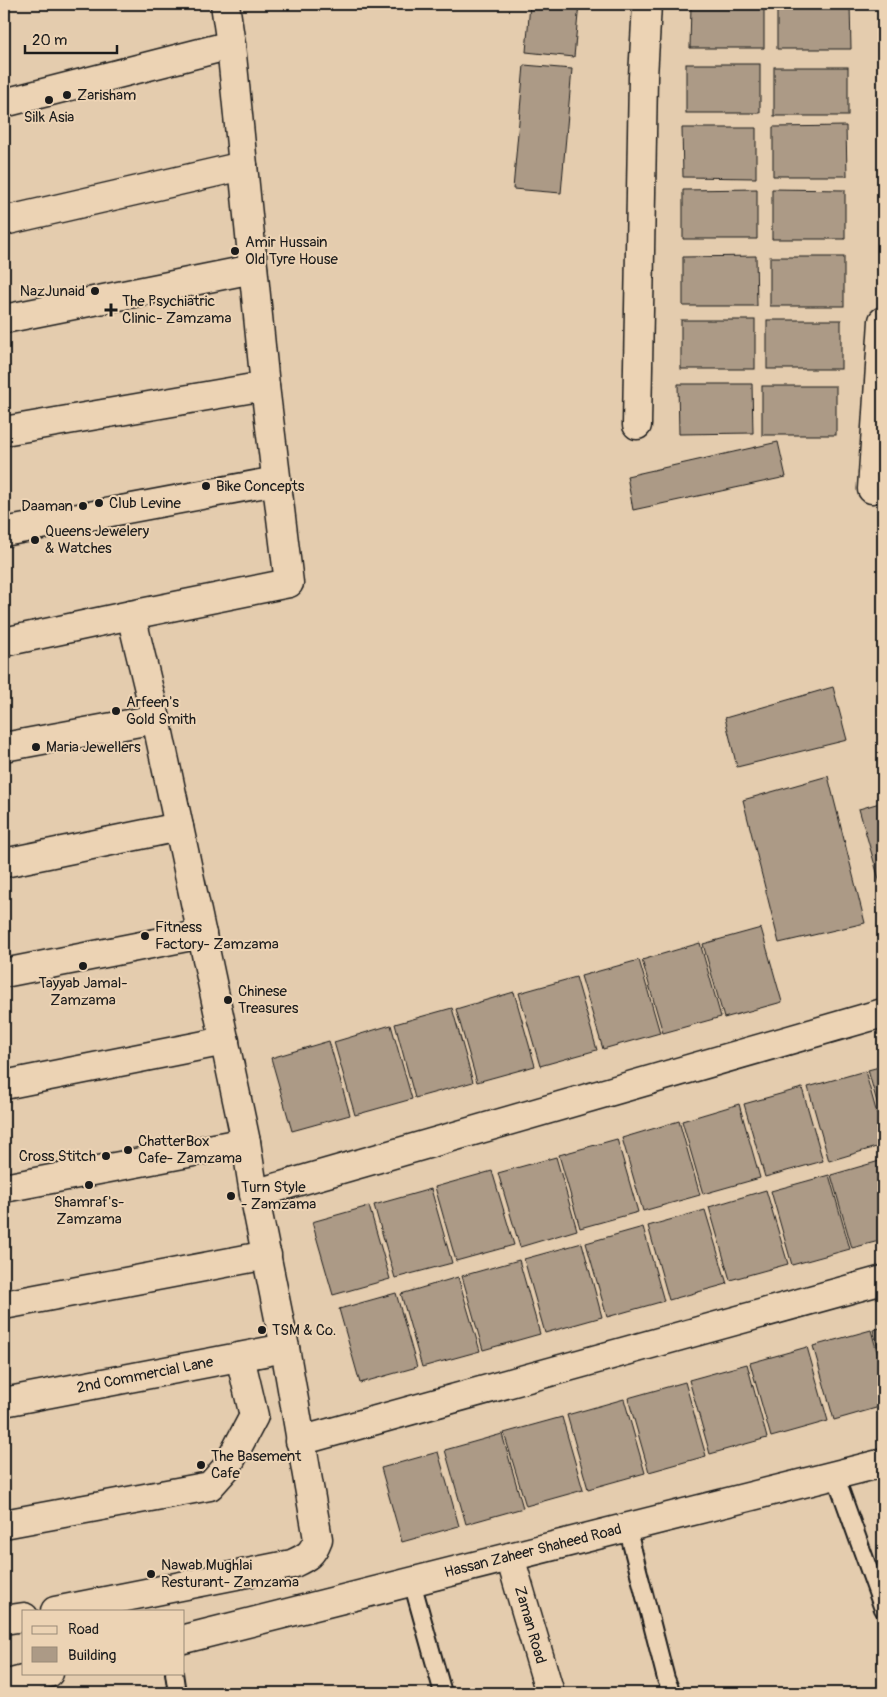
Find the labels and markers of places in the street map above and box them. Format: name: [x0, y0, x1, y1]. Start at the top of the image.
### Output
place label: Zarisham: [77, 86, 136, 105]
marker: Zarisham: [61, 89, 73, 101]
marker: Silk Asia: [43, 94, 55, 106]
place label: Silk Asia: [24, 108, 74, 127]
place label: Amir Hussain Old Tyre House: [245, 233, 338, 269]
marker: Amir Hussain Old Tyre House: [229, 245, 241, 257]
place label: NazJunaid: [20, 282, 85, 301]
marker: NazJunaid: [89, 285, 101, 297]
place label: The Psychiatric Clinic- Zamzama: [122, 292, 231, 328]
marker: The Psychiatric Clinic- Zamzama: [104, 303, 118, 317]
place label: Bike Concepts: [216, 477, 305, 496]
marker: Bike Concepts: [200, 480, 212, 492]
place label: Club Levine: [109, 494, 182, 513]
place label: Daaman: [21, 497, 73, 516]
marker: Club Levine: [93, 497, 105, 509]
marker: Daaman: [77, 500, 89, 512]
place label: Queens Jewelery & Watches: [45, 522, 150, 558]
marker: Queens Jewelery & Watches: [29, 534, 41, 546]
place label: Arfeen's Gold Smith: [126, 693, 196, 729]
marker: Arfeen's Gold Smith: [110, 705, 122, 717]
place label: Maria Jewellers: [46, 738, 141, 757]
marker: Maria Jewellers: [30, 741, 42, 753]
place label: Fitness Factory- Zamzama: [155, 918, 279, 954]
marker: Fitness Factory- Zamzama: [139, 930, 151, 942]
marker: Tayyab Jamal- Zamzama: [77, 960, 89, 972]
place label: Tayyab Jamal- Zamzama: [38, 974, 128, 1010]
place label: Chinese Treasures: [238, 982, 299, 1018]
marker: Chinese Treasures: [222, 994, 234, 1006]
place label: ChatterBox Cafe- Zamzama: [138, 1132, 242, 1168]
marker: ChatterBox Cafe- Zamzama: [122, 1144, 134, 1156]
place label: Cross Stitch: [19, 1147, 96, 1166]
marker: Cross Stitch: [100, 1150, 112, 1162]
place label: Turn Style - Zamzama: [241, 1178, 316, 1214]
marker: Shamraf's- Zamzama: [83, 1179, 95, 1191]
marker: Turn Style - Zamzama: [225, 1190, 237, 1202]
place label: Shamraf's- Zamzama: [54, 1193, 124, 1229]
place label: TSM & Co.: [272, 1321, 336, 1340]
marker: TSM & Co.: [256, 1324, 268, 1336]
place label: The Basement Cafe: [211, 1447, 302, 1483]
marker: The Basement Cafe: [195, 1459, 207, 1471]
place label: Nawab Mughlai Resturant- Zamzama: [161, 1556, 299, 1592]
marker: Nawab Mughlai Resturant- Zamzama: [145, 1568, 157, 1580]

